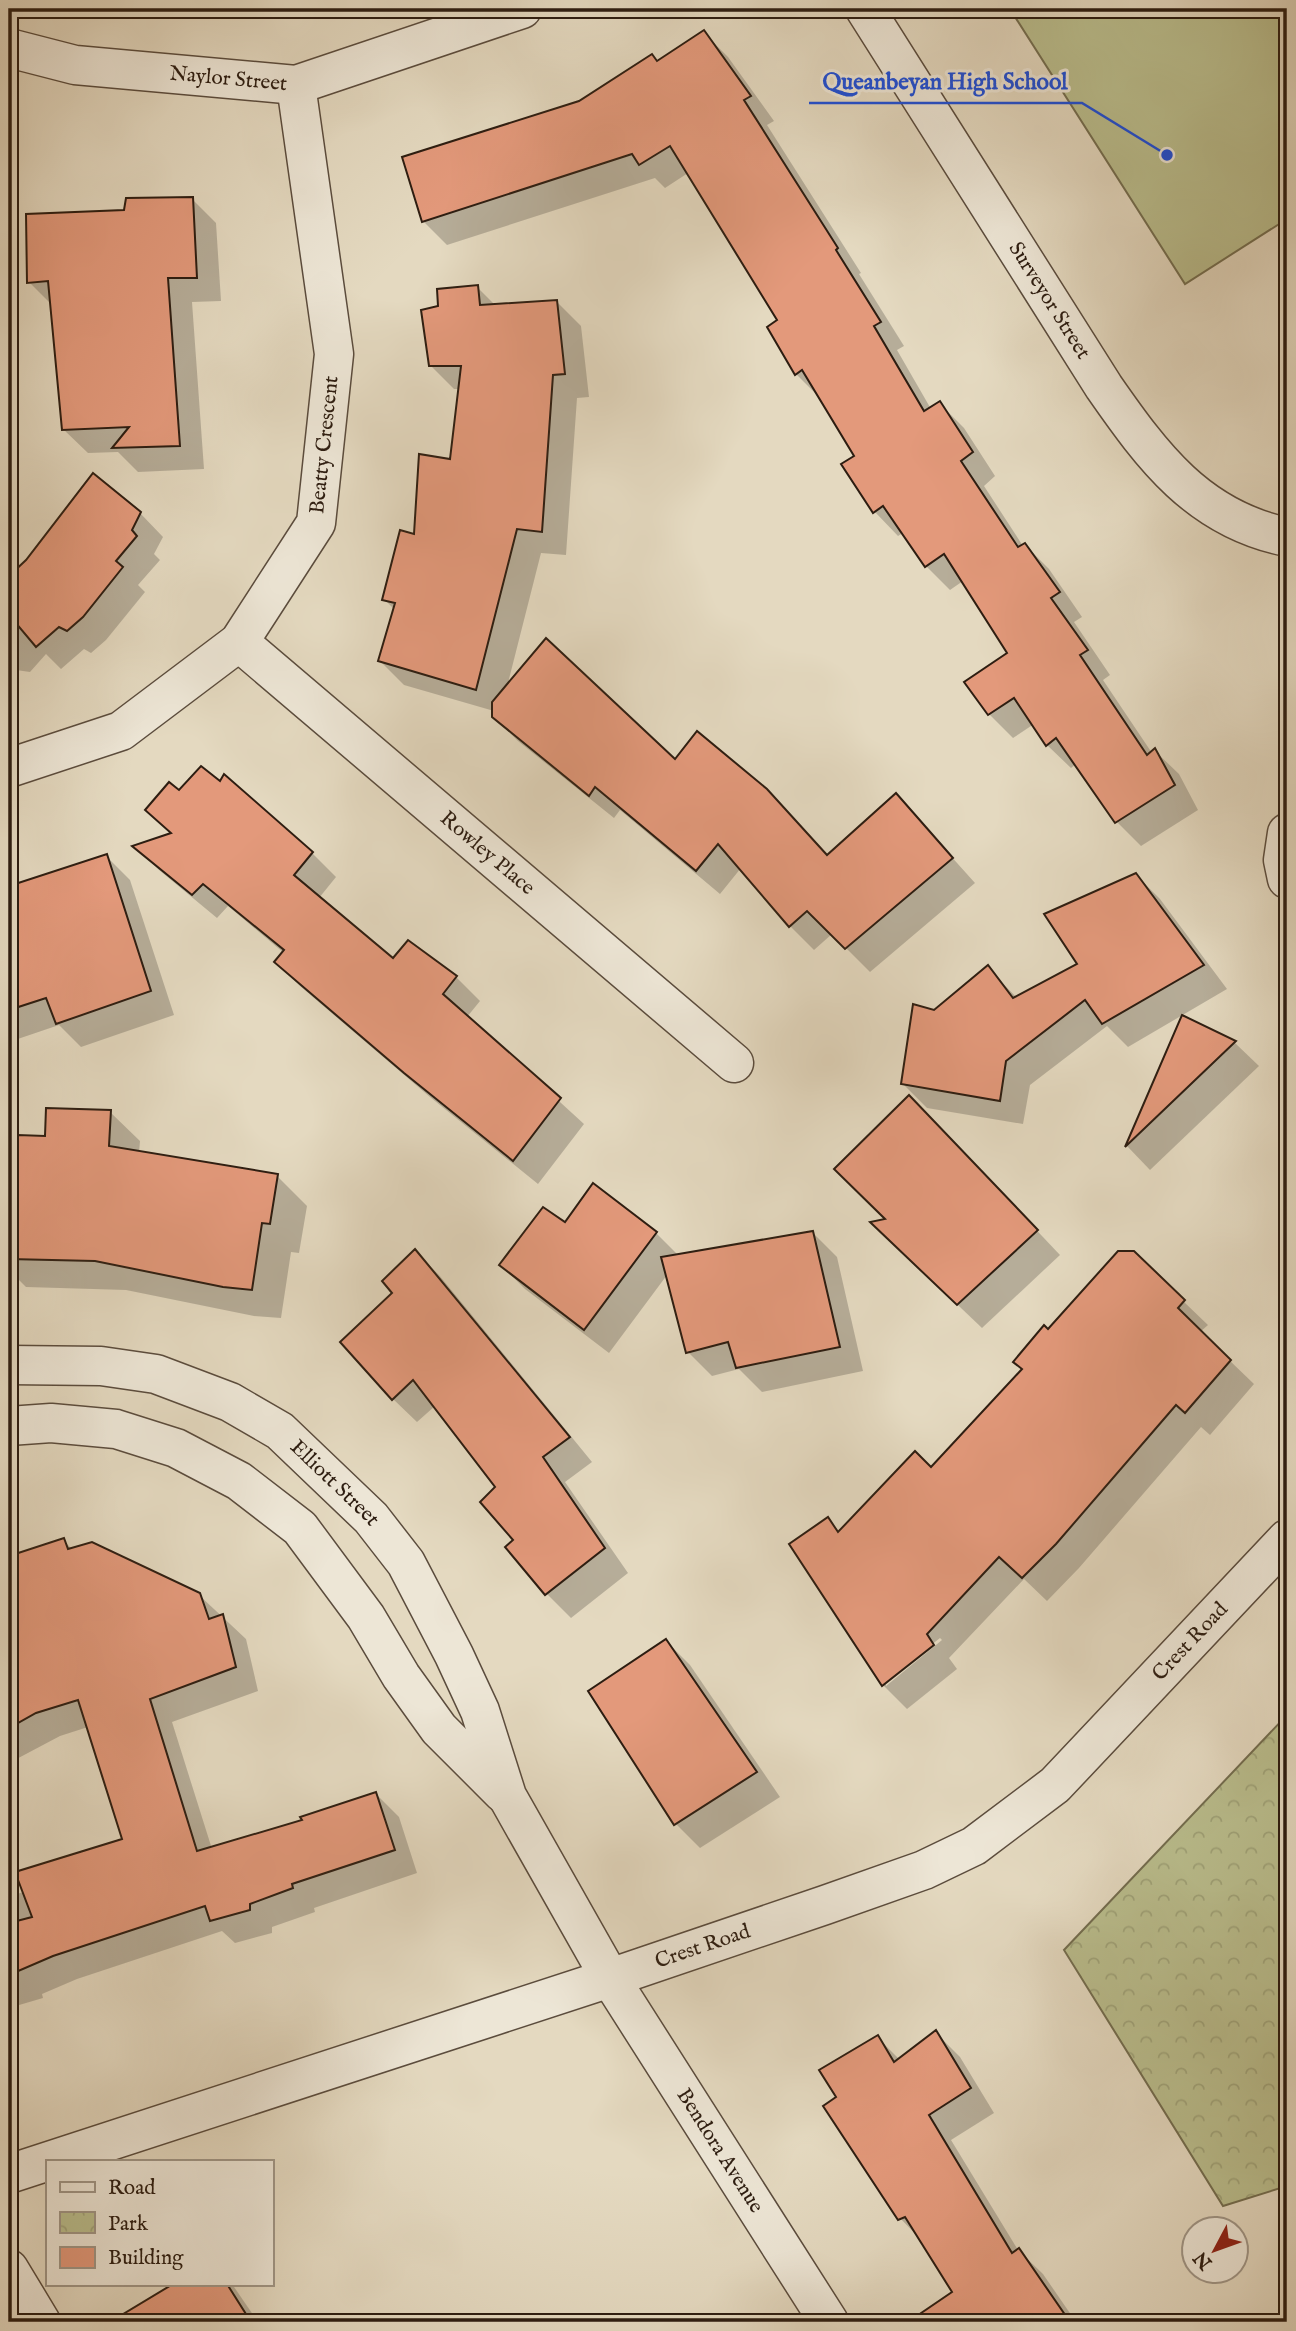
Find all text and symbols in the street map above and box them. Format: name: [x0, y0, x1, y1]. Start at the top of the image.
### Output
callout: Queanbeyan High School: [809, 59, 1082, 103]
street label: Naylor Street: [168, 60, 288, 98]
text: Queanbeyan High School: [822, 68, 1068, 97]
street label: Surveyor Street: [1002, 237, 1097, 364]
street label: Beatty Crescent: [304, 375, 345, 515]
street label: Rowley Place: [434, 805, 541, 901]
street label: Elliott Street: [284, 1434, 386, 1532]
street label: Crest Road: [1146, 1596, 1234, 1687]
street label: Crest Road: [651, 1918, 755, 1975]
street label: Bendora Avenue: [670, 2083, 770, 2219]
legend: [46, 2160, 273, 2286]
text: Road: [108, 2175, 156, 2202]
text: Park: [108, 2211, 149, 2238]
north arrow: [1180, 2216, 1250, 2286]
text: Building: [108, 2245, 184, 2272]
text: N: [1189, 2245, 1219, 2275]

